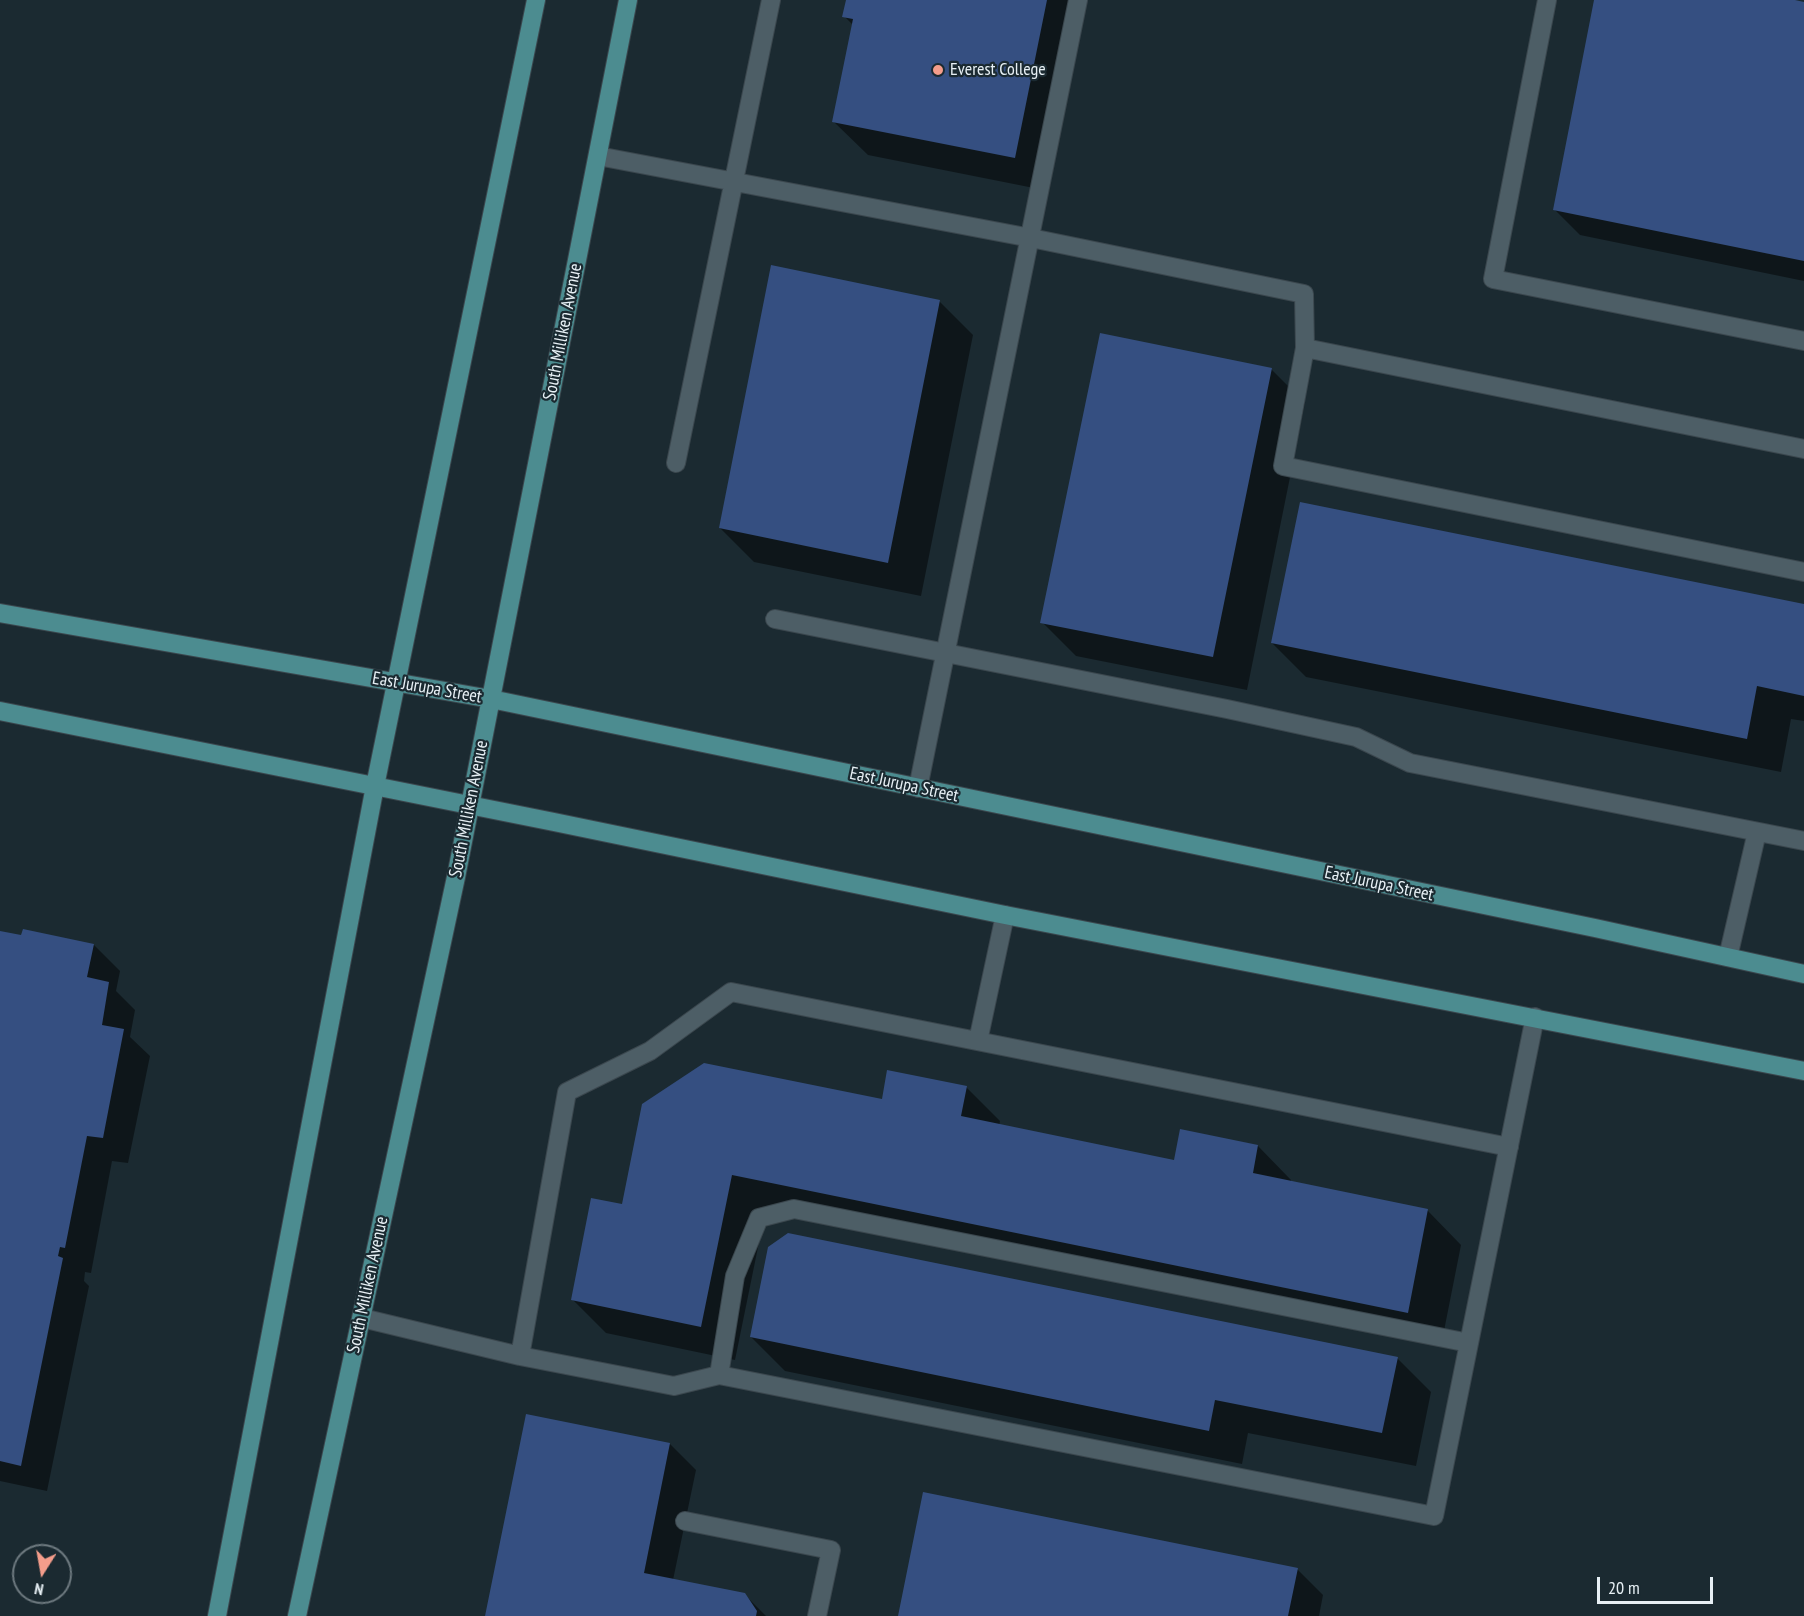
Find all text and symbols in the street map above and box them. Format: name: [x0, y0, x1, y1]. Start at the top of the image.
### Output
place label: Everest College: [950, 59, 1046, 81]
marker: Everest College: [931, 63, 945, 77]
street label: South Milliken Avenue: [539, 262, 587, 402]
street label: East Jurupa Street: [371, 668, 483, 708]
street label: South Milliken Avenue: [445, 739, 493, 879]
street label: East Jurupa Street: [848, 763, 960, 807]
street label: East Jurupa Street: [1323, 862, 1435, 906]
street label: South Milliken Avenue: [343, 1215, 393, 1355]
north arrow: [12, 1544, 72, 1604]
scale bar: [1600, 1565, 1716, 1603]
text: 20 m: [1608, 1576, 1640, 1599]
text: N: [33, 1579, 45, 1600]

